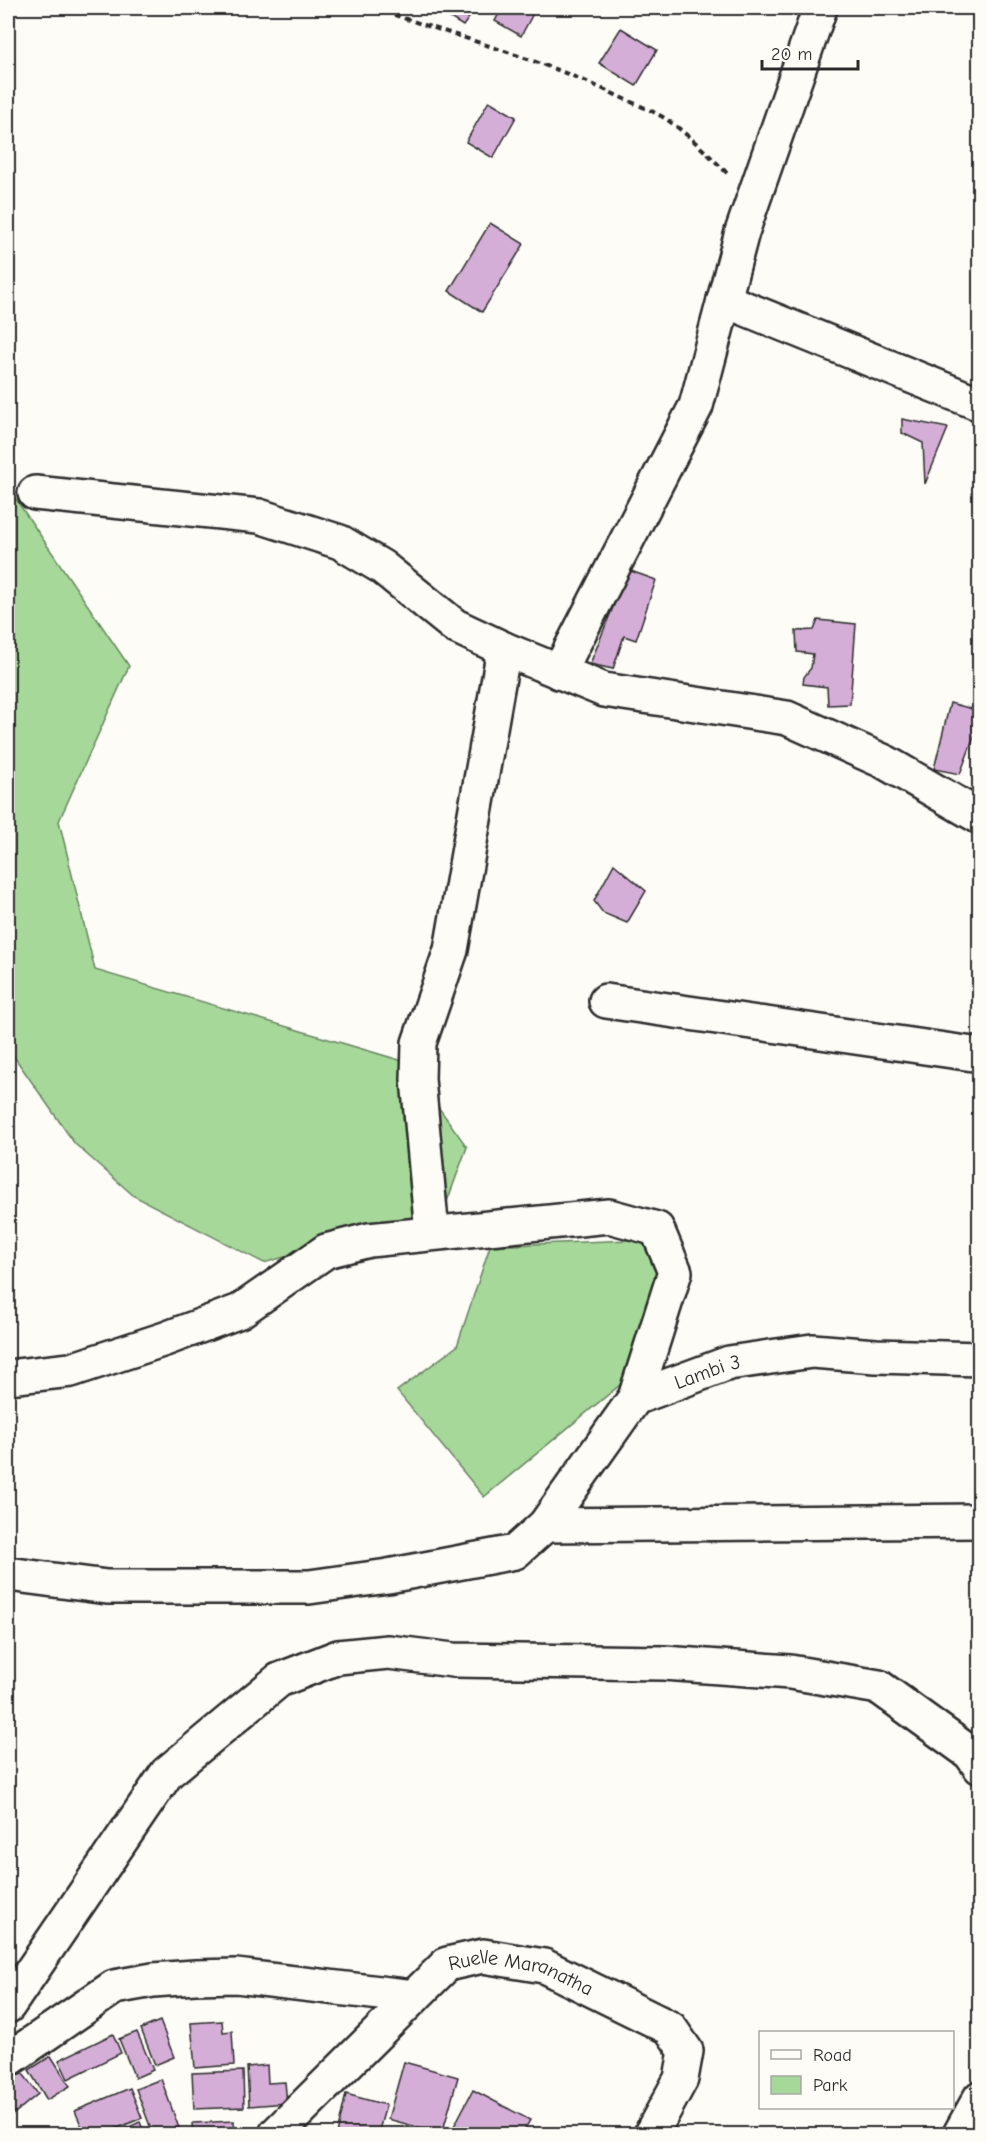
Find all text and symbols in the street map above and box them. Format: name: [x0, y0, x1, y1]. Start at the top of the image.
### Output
scale bar: [762, 33, 858, 71]
text: 20 m: [771, 44, 812, 65]
street label: Lambi 3: [671, 1350, 742, 1394]
street label: Ruelle Maranatha: [446, 1945, 597, 2000]
legend: [759, 2031, 954, 2109]
text: Road: [813, 2045, 852, 2066]
text: Park: [813, 2075, 848, 2096]

